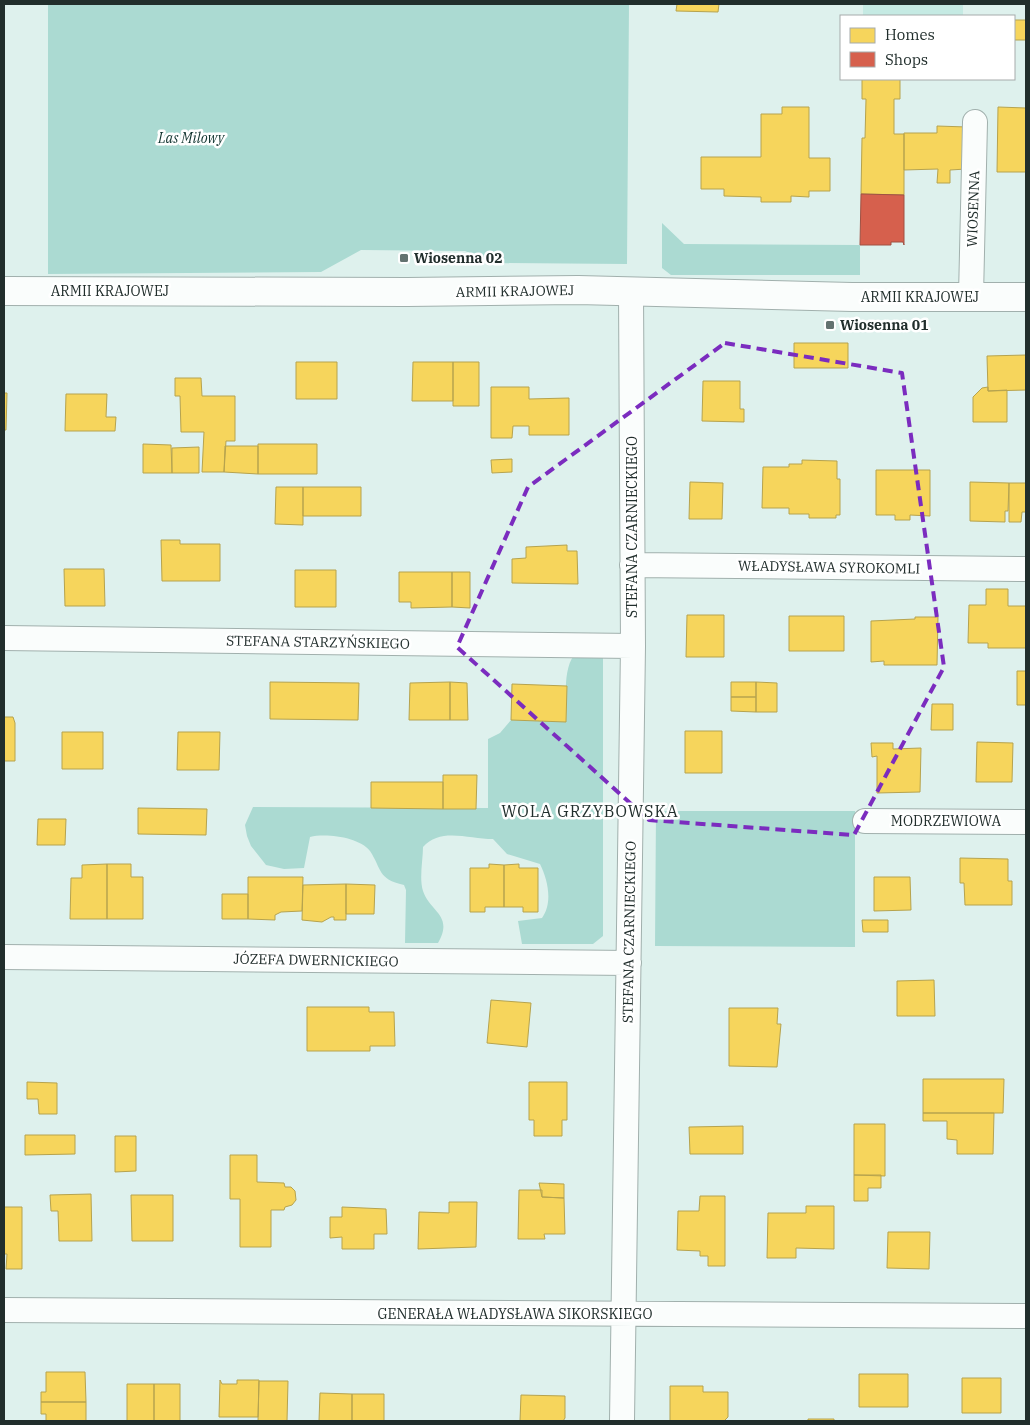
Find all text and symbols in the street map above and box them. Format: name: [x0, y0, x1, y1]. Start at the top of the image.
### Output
legend: [840, 15, 1015, 80]
text: Homes: [885, 25, 935, 44]
text: Shops: [885, 50, 928, 69]
park label: Las Milowy: [157, 129, 226, 147]
street label: WIOSENNA: [963, 170, 983, 248]
place label: Wiosenna 02: [414, 249, 503, 267]
marker: Wiosenna 02: [398, 252, 410, 264]
street label: ARMII KRAJOWEJ: [456, 281, 574, 301]
street label: ARMII KRAJOWEJ: [51, 282, 169, 300]
street label: ARMII KRAJOWEJ: [861, 288, 979, 306]
place label: Wiosenna 01: [840, 316, 929, 334]
marker: Wiosenna 01: [824, 319, 836, 331]
street label: STEFANA CZARNIECKIEGO: [623, 436, 641, 618]
street label: WŁADYSŁAWA SYROKOMLI: [738, 556, 921, 578]
street label: STEFANA STARZYŃSKIEGO: [226, 630, 410, 653]
district label: WOLA GRZYBOWSKA: [501, 801, 679, 821]
street label: MODRZEWIOWA: [891, 812, 1002, 830]
street label: STEFANA CZARNIECKIEGO: [618, 841, 640, 1023]
street label: JÓZEFA DWERNICKIEGO: [233, 949, 399, 970]
street label: GENERAŁA WŁADYSŁAWA SIKORSKIEGO: [377, 1305, 653, 1323]

